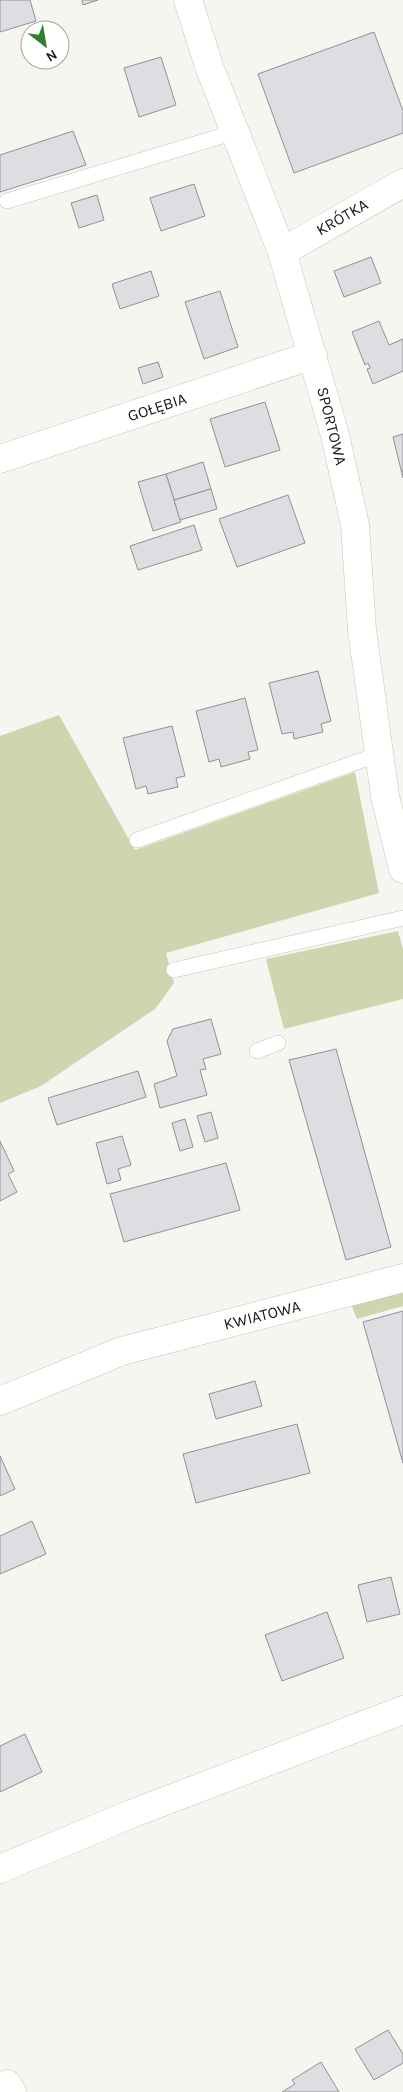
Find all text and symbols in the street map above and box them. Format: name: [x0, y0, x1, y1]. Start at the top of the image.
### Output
north arrow: [20, 20, 70, 70]
text: N: [43, 46, 60, 66]
street label: KRÓTKA: [313, 195, 371, 239]
street label: SPORTOWA: [313, 385, 351, 467]
street label: GOŁĘBIA: [125, 389, 189, 425]
street label: KWIATOWA: [222, 1296, 302, 1334]

